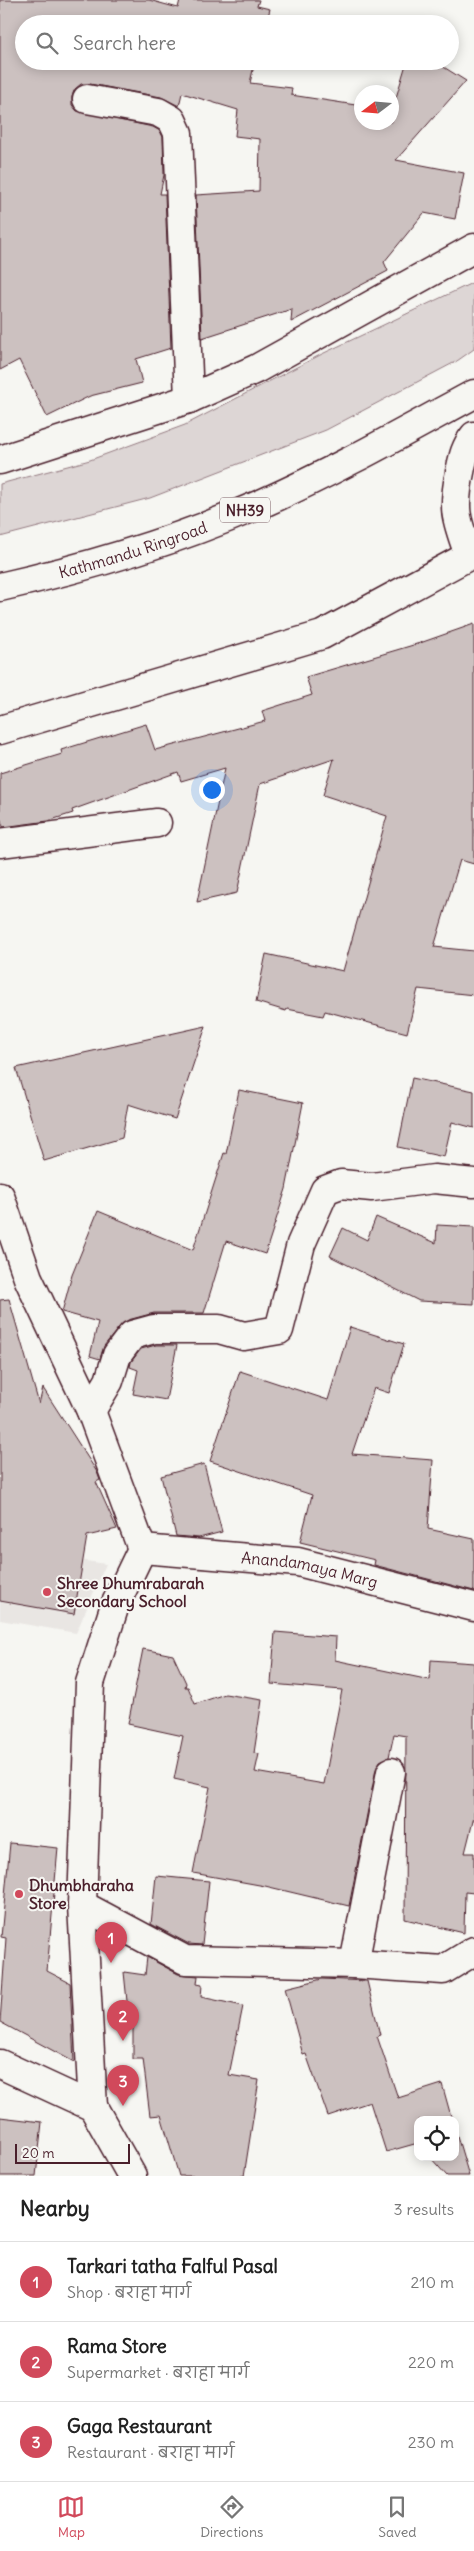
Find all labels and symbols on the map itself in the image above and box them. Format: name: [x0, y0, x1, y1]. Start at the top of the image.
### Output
north arrow: [354, 85, 399, 130]
road number: NH39: [220, 498, 270, 522]
street label: Kathmandu Ringroad: [56, 517, 210, 582]
your location: [199, 777, 225, 803]
street label: Anandamaya Marg: [240, 1547, 380, 1592]
place label: Shree Dhumrabarah Secondary School: [57, 1573, 204, 1612]
marker: Shree Dhumrabarah Secondary School: [41, 1586, 53, 1598]
place label: Dhumbharaha Store: [29, 1875, 134, 1913]
marker: Dhumbharaha Store: [13, 1888, 25, 1900]
pin: 1: [95, 1922, 127, 1963]
pin: 2: [107, 2000, 139, 2041]
pin: 3: [107, 2065, 139, 2106]
scale bar: [15, 2141, 130, 2164]

